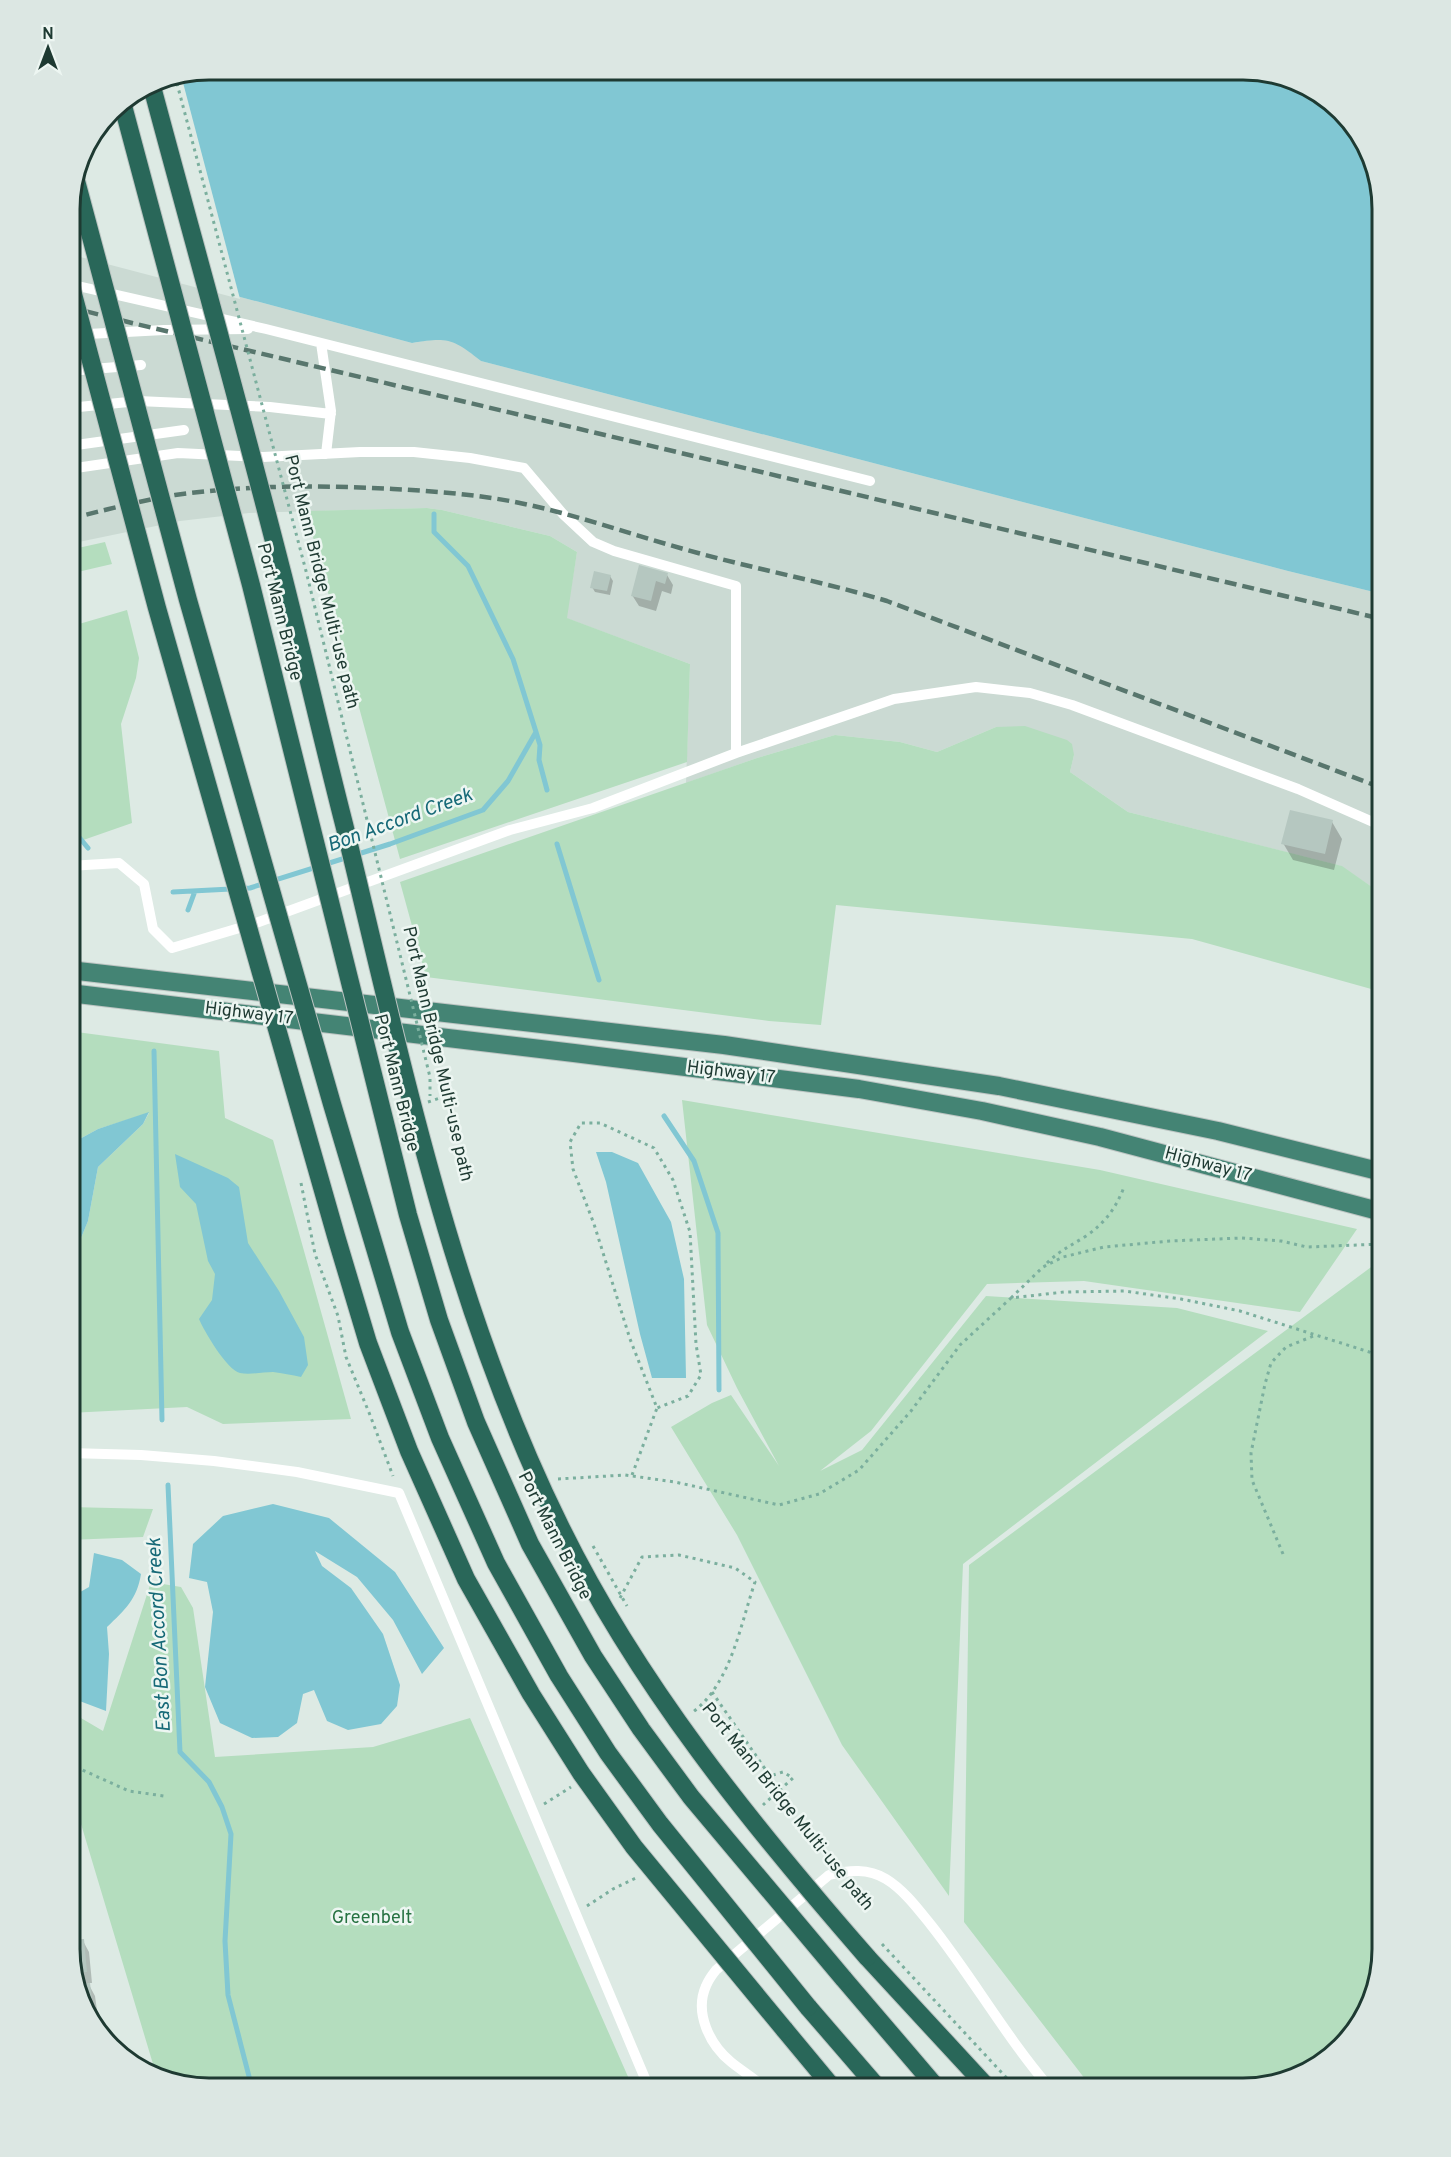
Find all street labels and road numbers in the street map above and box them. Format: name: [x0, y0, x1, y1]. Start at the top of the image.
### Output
street label: Port Mann Bridge Multi-use path: [279, 453, 363, 711]
street label: Port Mann Bridge: [251, 541, 307, 683]
street label: Port Mann Bridge Multi-use path: [397, 924, 477, 1184]
street label: Highway 17: [203, 997, 295, 1031]
street label: Port Mann Bridge: [368, 1012, 424, 1154]
street label: Highway 17: [685, 1056, 777, 1090]
street label: Highway 17: [1162, 1142, 1254, 1188]
street label: Port Mann Bridge: [512, 1468, 596, 1604]
street label: Port Mann Bridge Multi-use path: [696, 1698, 878, 1916]

